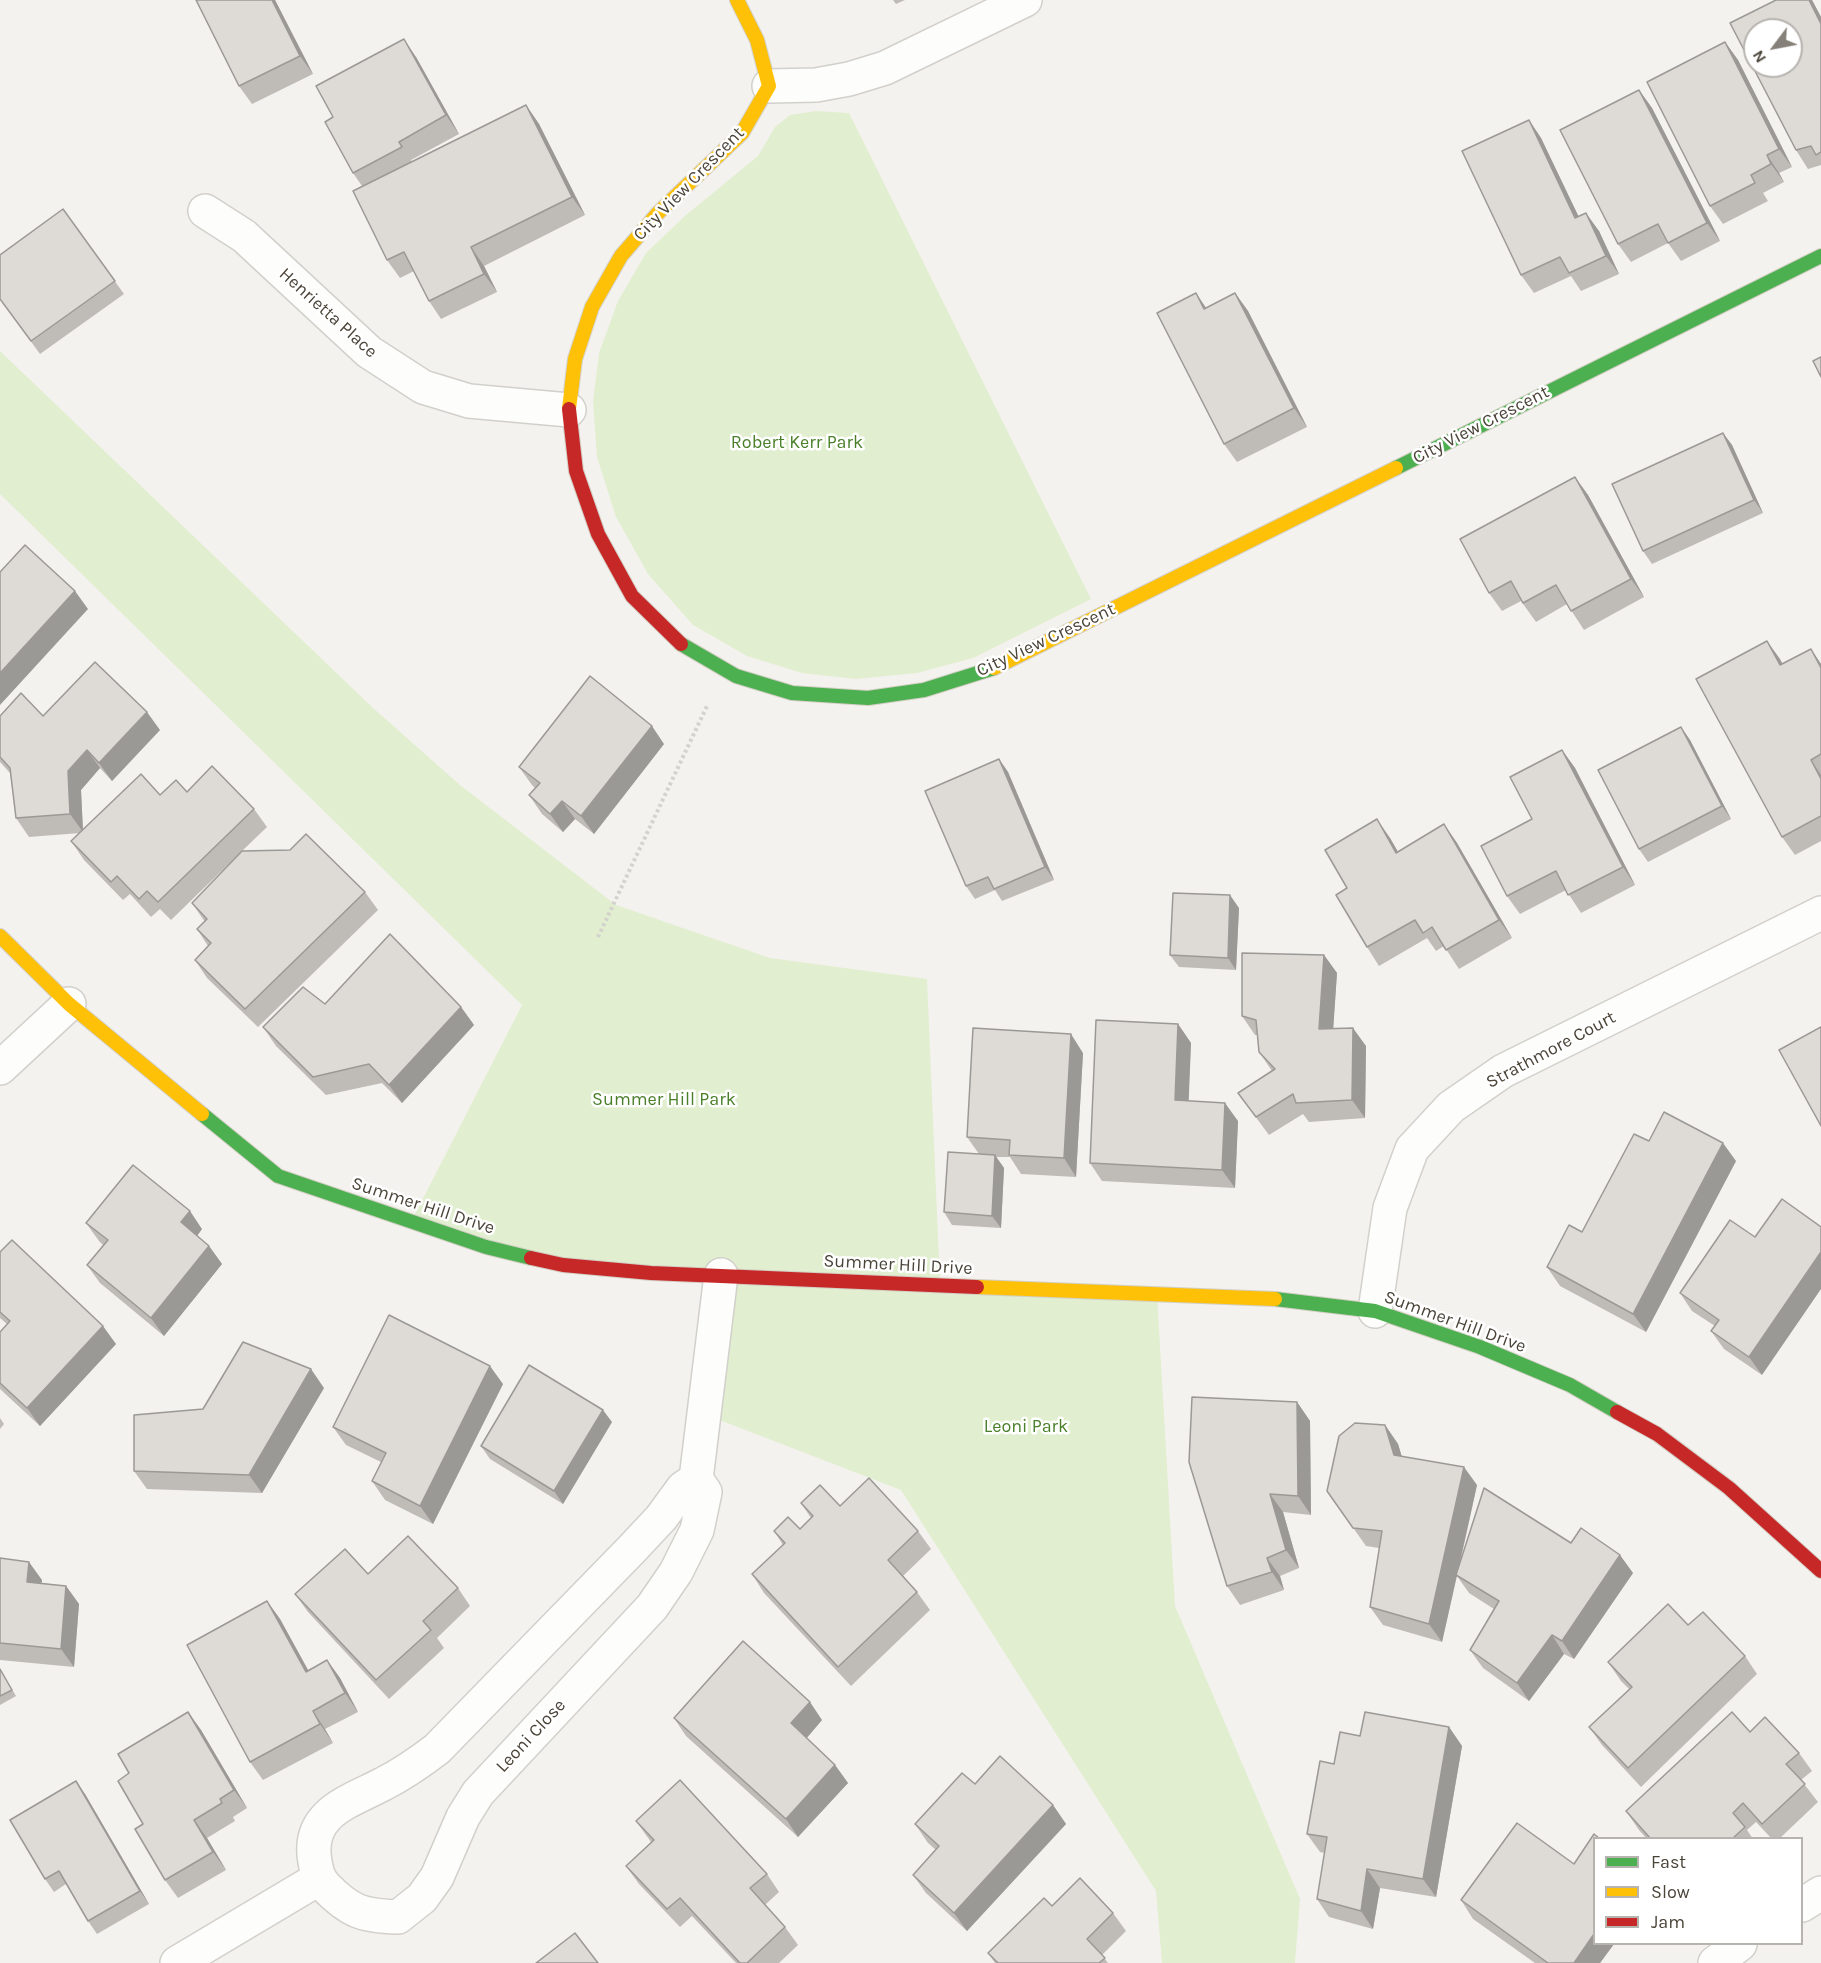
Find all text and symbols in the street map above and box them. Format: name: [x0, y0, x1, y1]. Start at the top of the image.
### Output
north arrow: [1743, 18, 1803, 78]
text: N: [1748, 47, 1770, 67]
street label: City View Crescent: [629, 122, 749, 246]
street label: Henrietta Place: [275, 263, 381, 363]
street label: City View Crescent: [1409, 381, 1553, 469]
park label: Robert Kerr Park: [731, 432, 863, 454]
street label: City View Crescent: [973, 598, 1119, 682]
street label: Strathmore Court: [1483, 1007, 1619, 1093]
park label: Summer Hill Park: [592, 1089, 736, 1111]
street label: Summer Hill Drive: [349, 1173, 497, 1239]
street label: Summer Hill Drive: [823, 1250, 973, 1280]
street label: Summer Hill Drive: [1381, 1286, 1529, 1358]
park label: Leoni Park: [984, 1416, 1068, 1438]
street label: Leoni Close: [492, 1695, 570, 1777]
legend: [1593, 1837, 1803, 1945]
text: Fast: [1651, 1851, 1686, 1873]
text: Slow: [1651, 1881, 1690, 1903]
text: Jam: [1651, 1911, 1685, 1933]

